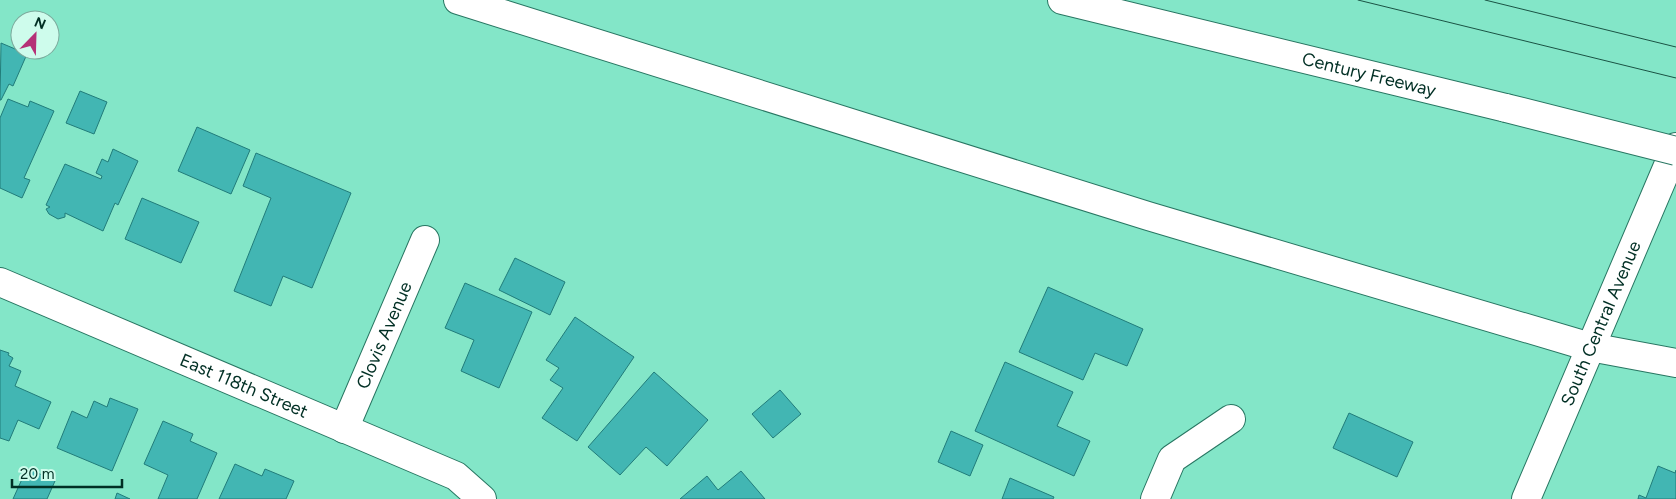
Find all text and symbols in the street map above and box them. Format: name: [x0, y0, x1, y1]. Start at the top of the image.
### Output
north arrow: [10, 10, 60, 60]
text: N: [32, 14, 48, 33]
street label: Century Freeway: [1300, 48, 1439, 102]
street label: South Central Avenue: [1556, 237, 1646, 409]
street label: Clovis Avenue: [352, 278, 417, 392]
street label: East 118th Street: [176, 349, 311, 423]
scale bar: [12, 456, 122, 488]
text: 20 m: [20, 465, 54, 483]

